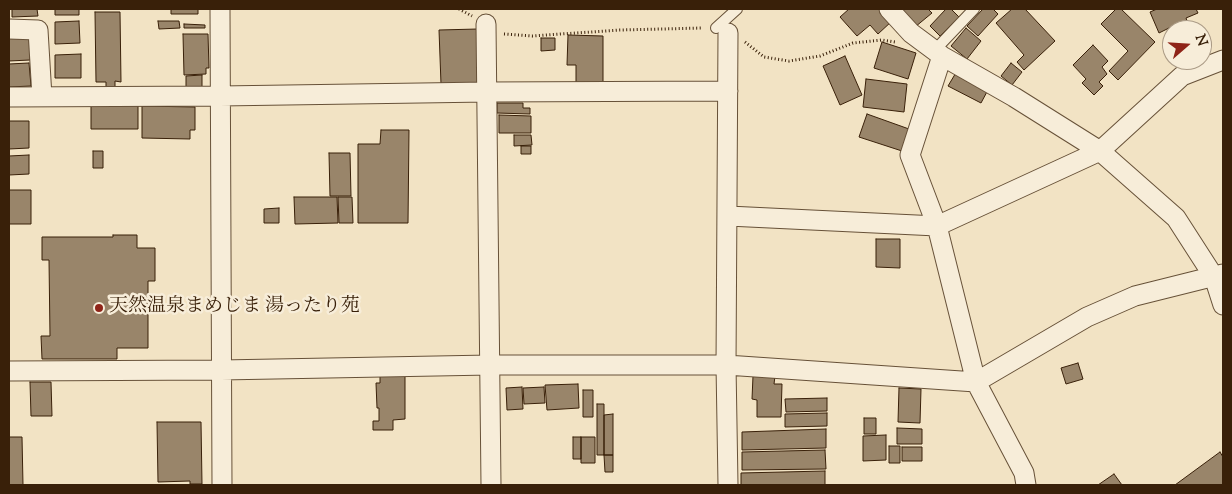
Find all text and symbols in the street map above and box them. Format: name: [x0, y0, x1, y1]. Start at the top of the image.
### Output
north arrow: [1162, 20, 1212, 70]
text: N: [1189, 32, 1212, 49]
place label: 天然温泉まめじま 湯ったり苑: [109, 297, 360, 319]
marker: 天然温泉まめじま 湯ったり苑: [93, 302, 105, 314]

